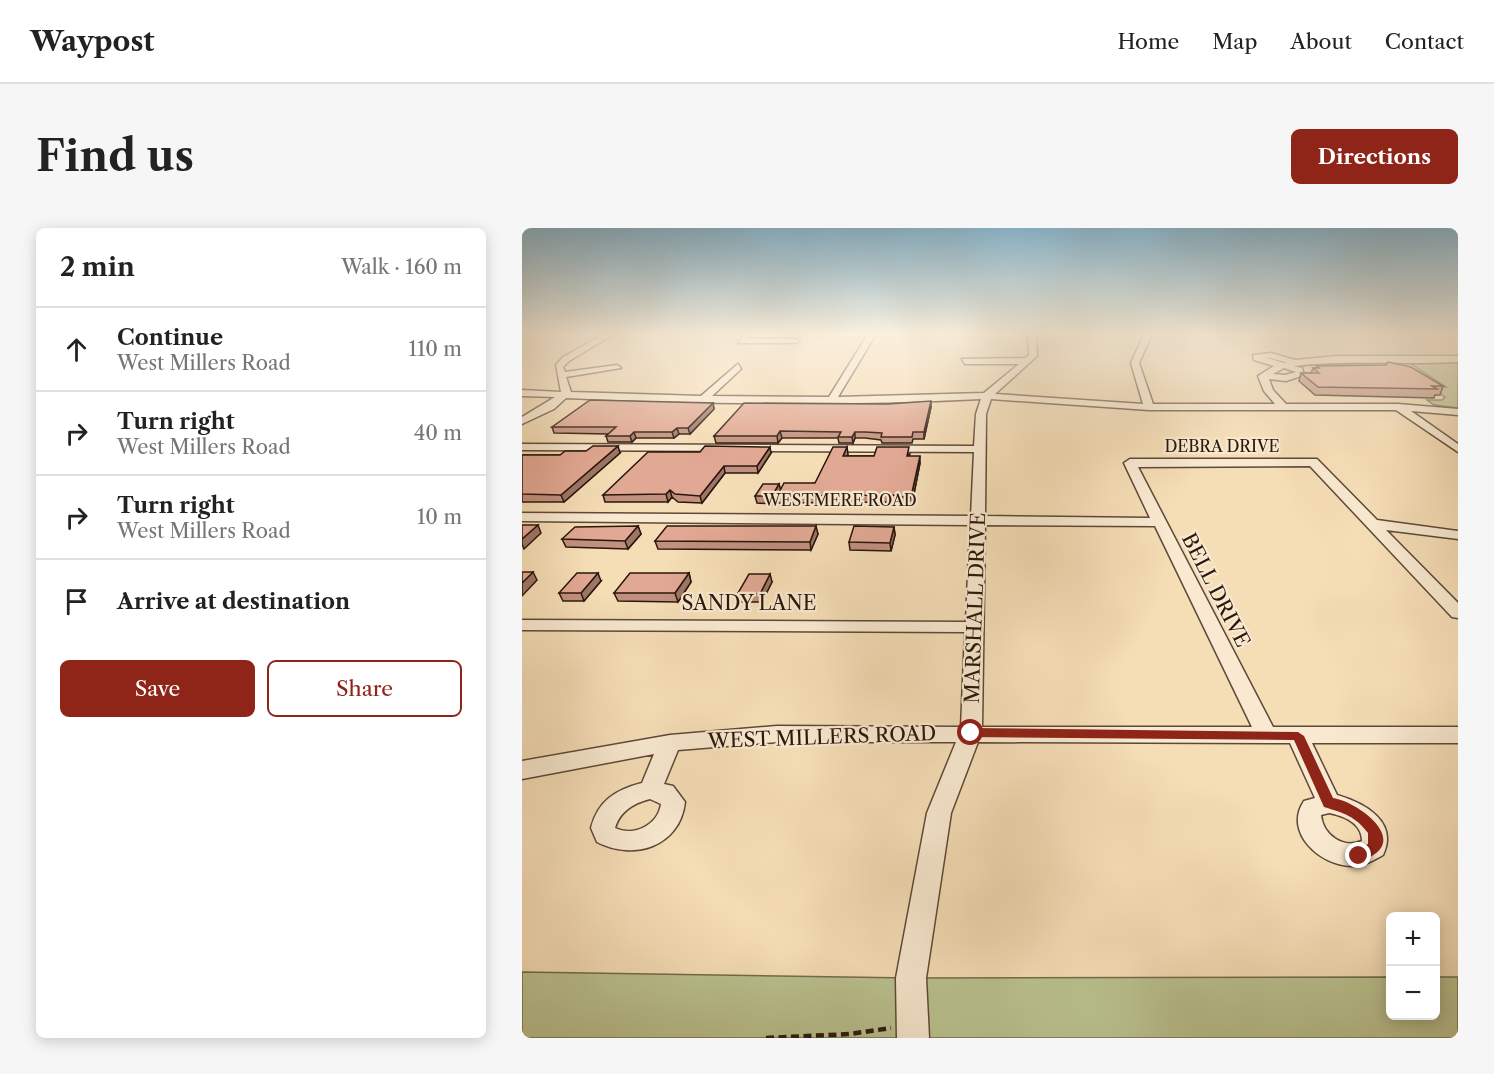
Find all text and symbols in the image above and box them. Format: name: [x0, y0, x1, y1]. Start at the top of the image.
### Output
text: Waypost: [30, 24, 154, 58]
text: Home: [1118, 29, 1179, 54]
text: Map: [1212, 29, 1257, 54]
text: About: [1290, 29, 1352, 54]
text: Contact: [1385, 29, 1464, 54]
button: Directions: [1291, 129, 1458, 184]
text: Find us: [36, 130, 194, 182]
text: 2 min: [60, 251, 135, 283]
text: Walk · 160 m: [341, 255, 462, 279]
text: Continue: [117, 324, 223, 351]
icon: ahead: [60, 333, 93, 366]
text: 110 m: [409, 337, 462, 361]
text: West Millers Road: [117, 351, 291, 375]
text: Turn right: [117, 408, 235, 435]
icon: right: [60, 417, 93, 450]
text: 40 m: [414, 421, 462, 445]
text: West Millers Road: [117, 435, 291, 459]
street label: DEBRA DRIVE: [1164, 436, 1280, 456]
street label: WESTMERE ROAD: [762, 490, 917, 510]
text: Turn right: [117, 492, 235, 519]
icon: right: [60, 501, 93, 534]
text: 10 m: [417, 505, 462, 529]
street label: MARSHALL DRIVE: [960, 512, 990, 704]
text: West Millers Road: [117, 519, 291, 543]
street label: BELL DRIVE: [1177, 529, 1255, 651]
icon: arrive: [60, 585, 93, 618]
text: Arrive at destination: [117, 588, 350, 615]
street label: SANDY LANE: [681, 591, 817, 615]
button: Save: [60, 660, 255, 717]
button: Share: [267, 660, 462, 717]
route start: [957, 719, 983, 745]
street label: WEST MILLERS ROAD: [706, 721, 937, 753]
route end: [1345, 842, 1371, 868]
map controls: [1386, 912, 1440, 1020]
button: +: [1386, 912, 1440, 966]
button: −: [1386, 966, 1440, 1020]

